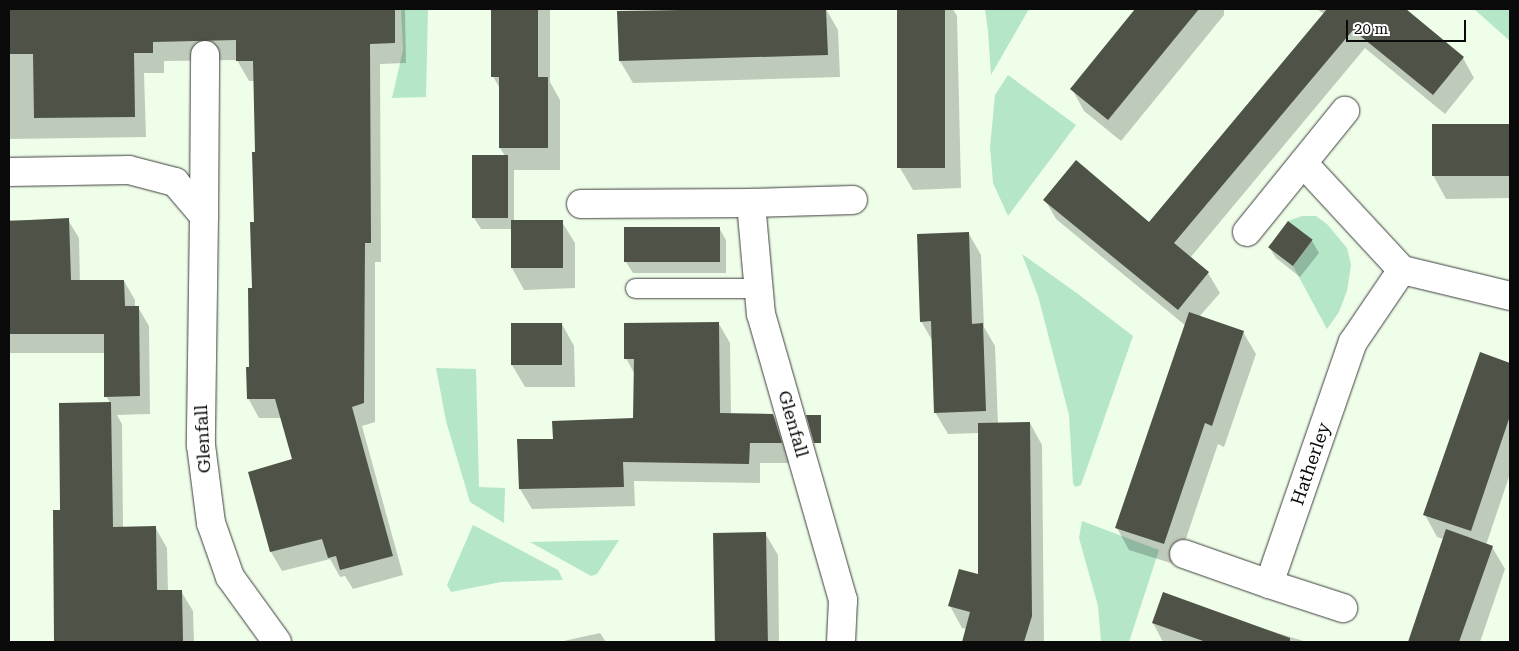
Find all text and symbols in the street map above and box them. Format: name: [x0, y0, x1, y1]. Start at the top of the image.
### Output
scale bar: [1349, 10, 1469, 42]
text: 20 m: [1354, 20, 1388, 38]
street label: Glenfall: [773, 388, 813, 460]
street label: Glenfall: [190, 404, 216, 474]
street label: Hatherley: [1287, 420, 1335, 508]

